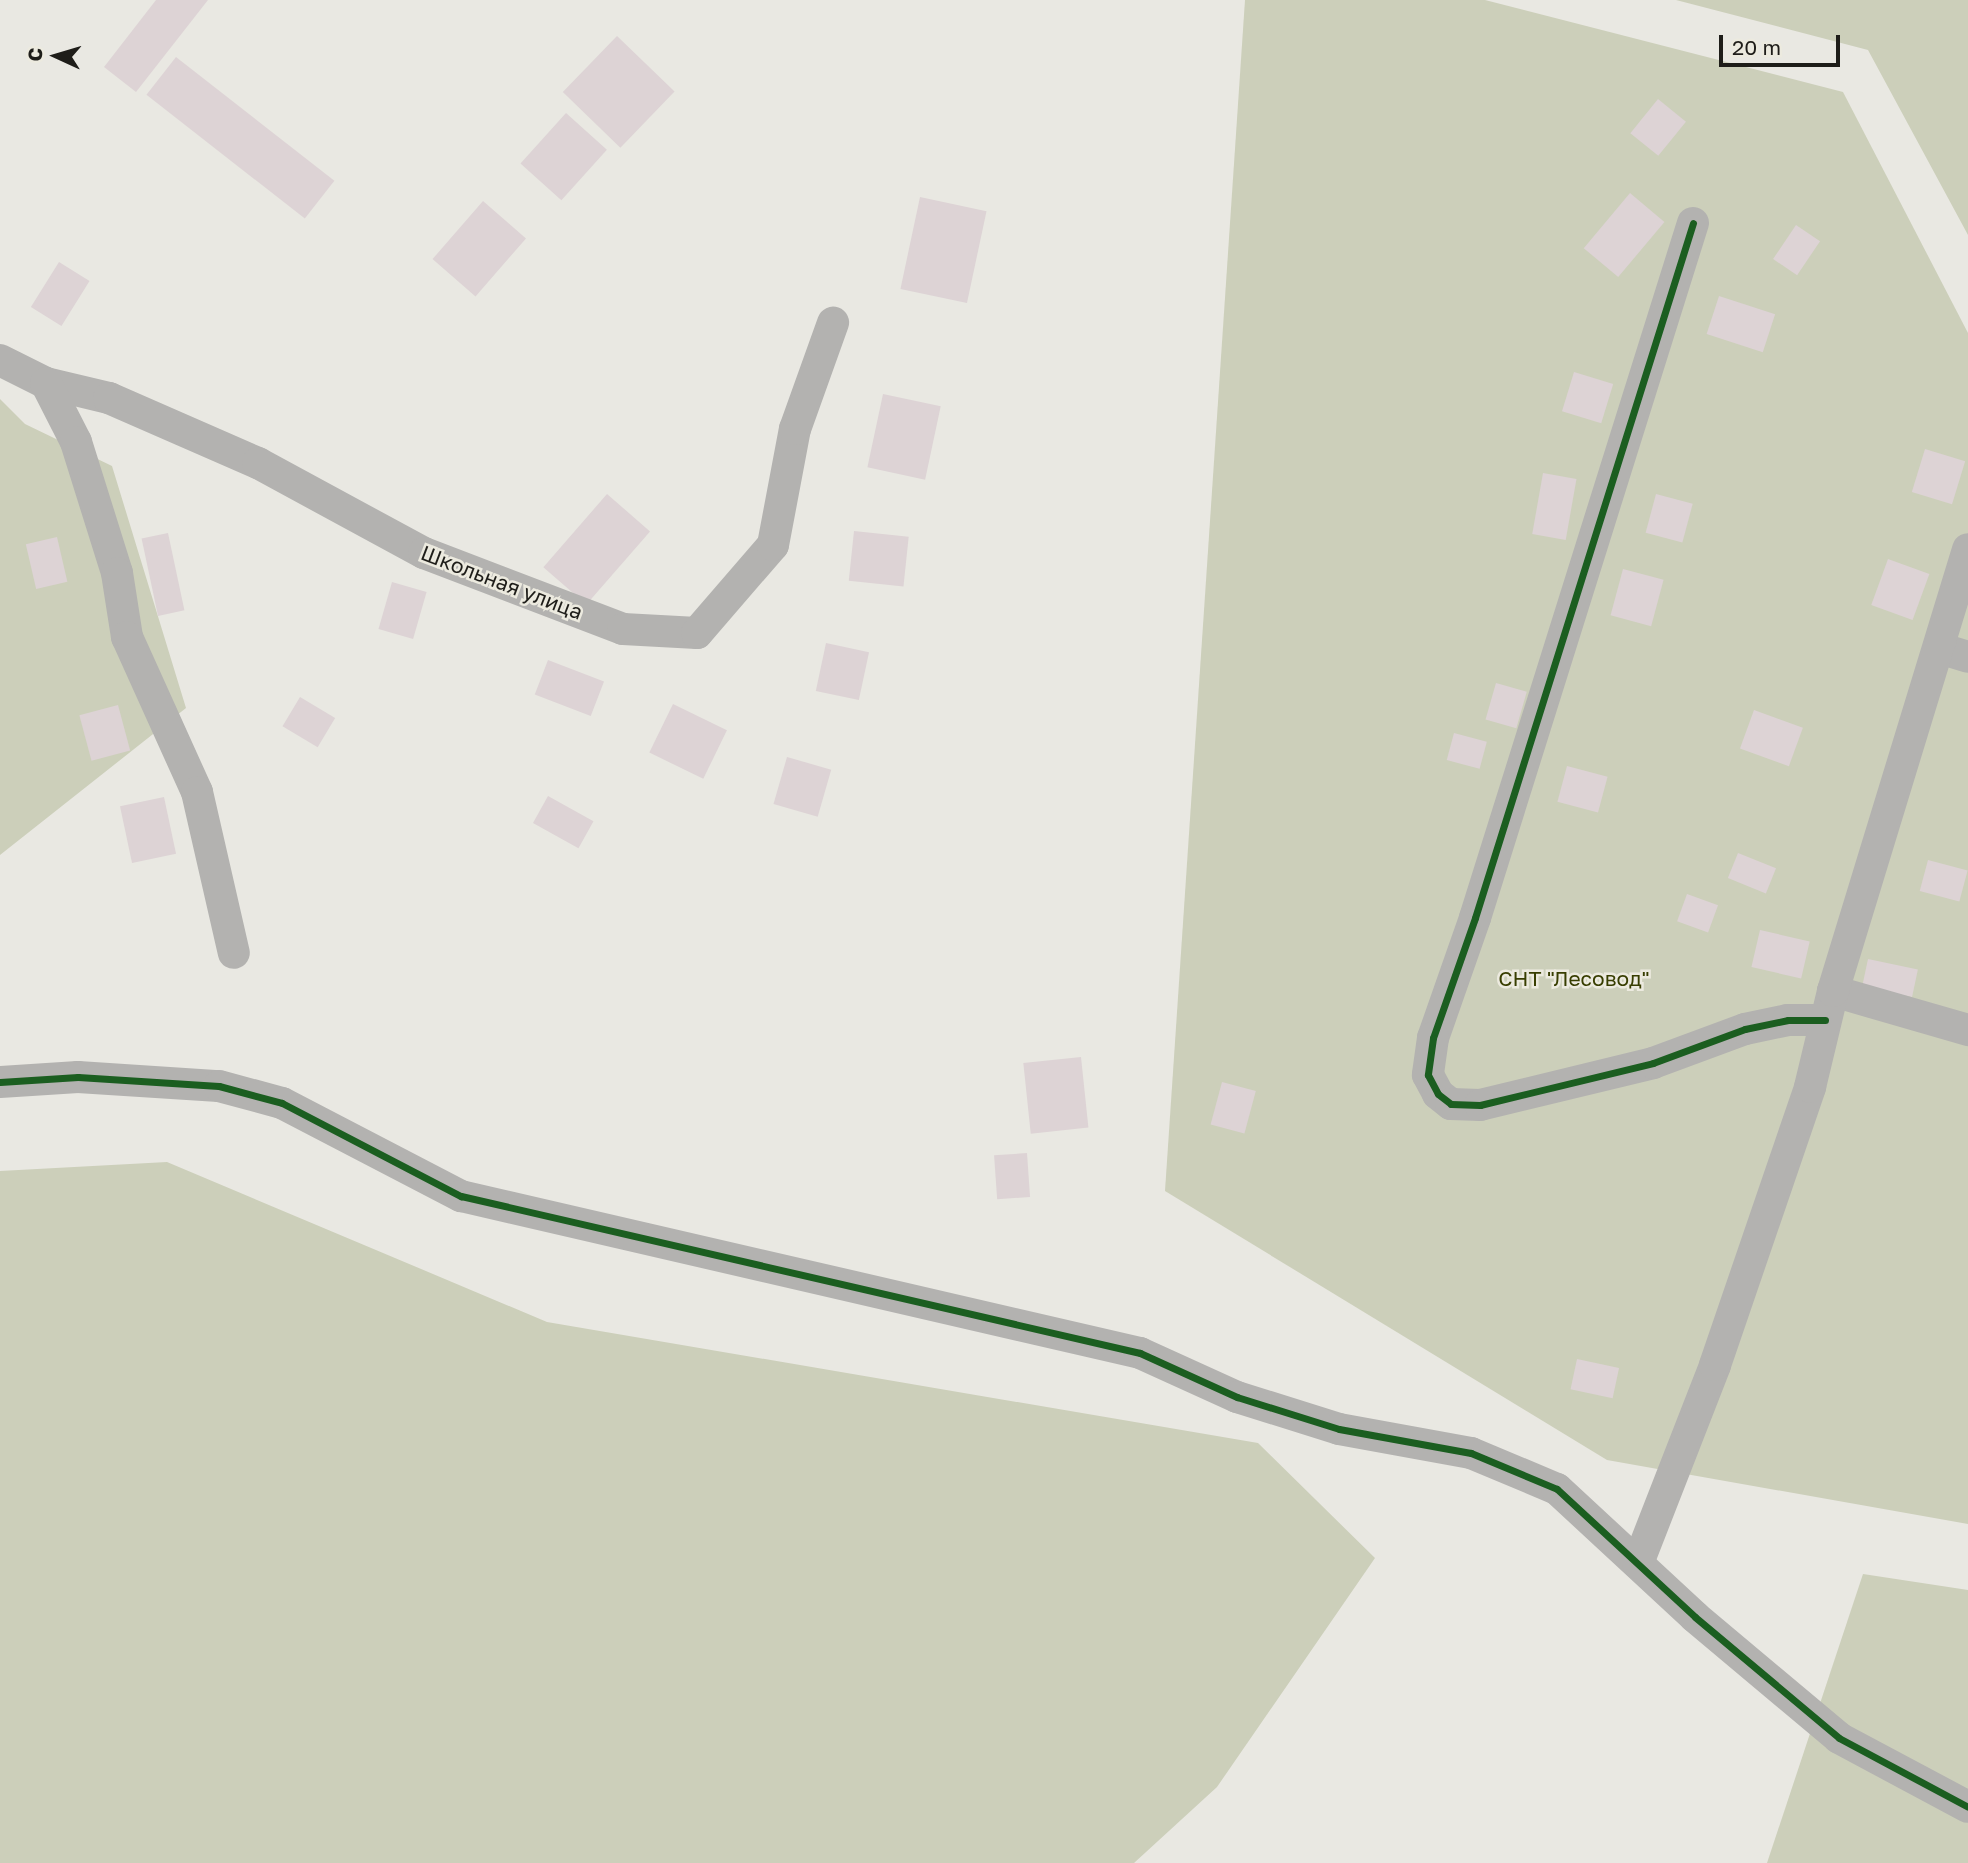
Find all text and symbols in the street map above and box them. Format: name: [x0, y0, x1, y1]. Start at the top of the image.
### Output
north arrow: [21, 21, 91, 91]
scale bar: [1723, 21, 1844, 65]
text: 20 m: [1732, 34, 1781, 60]
text: С: [23, 47, 46, 62]
street label: Школьная улица: [418, 540, 586, 624]
park label: СНТ "Лесовод": [1498, 965, 1650, 991]

